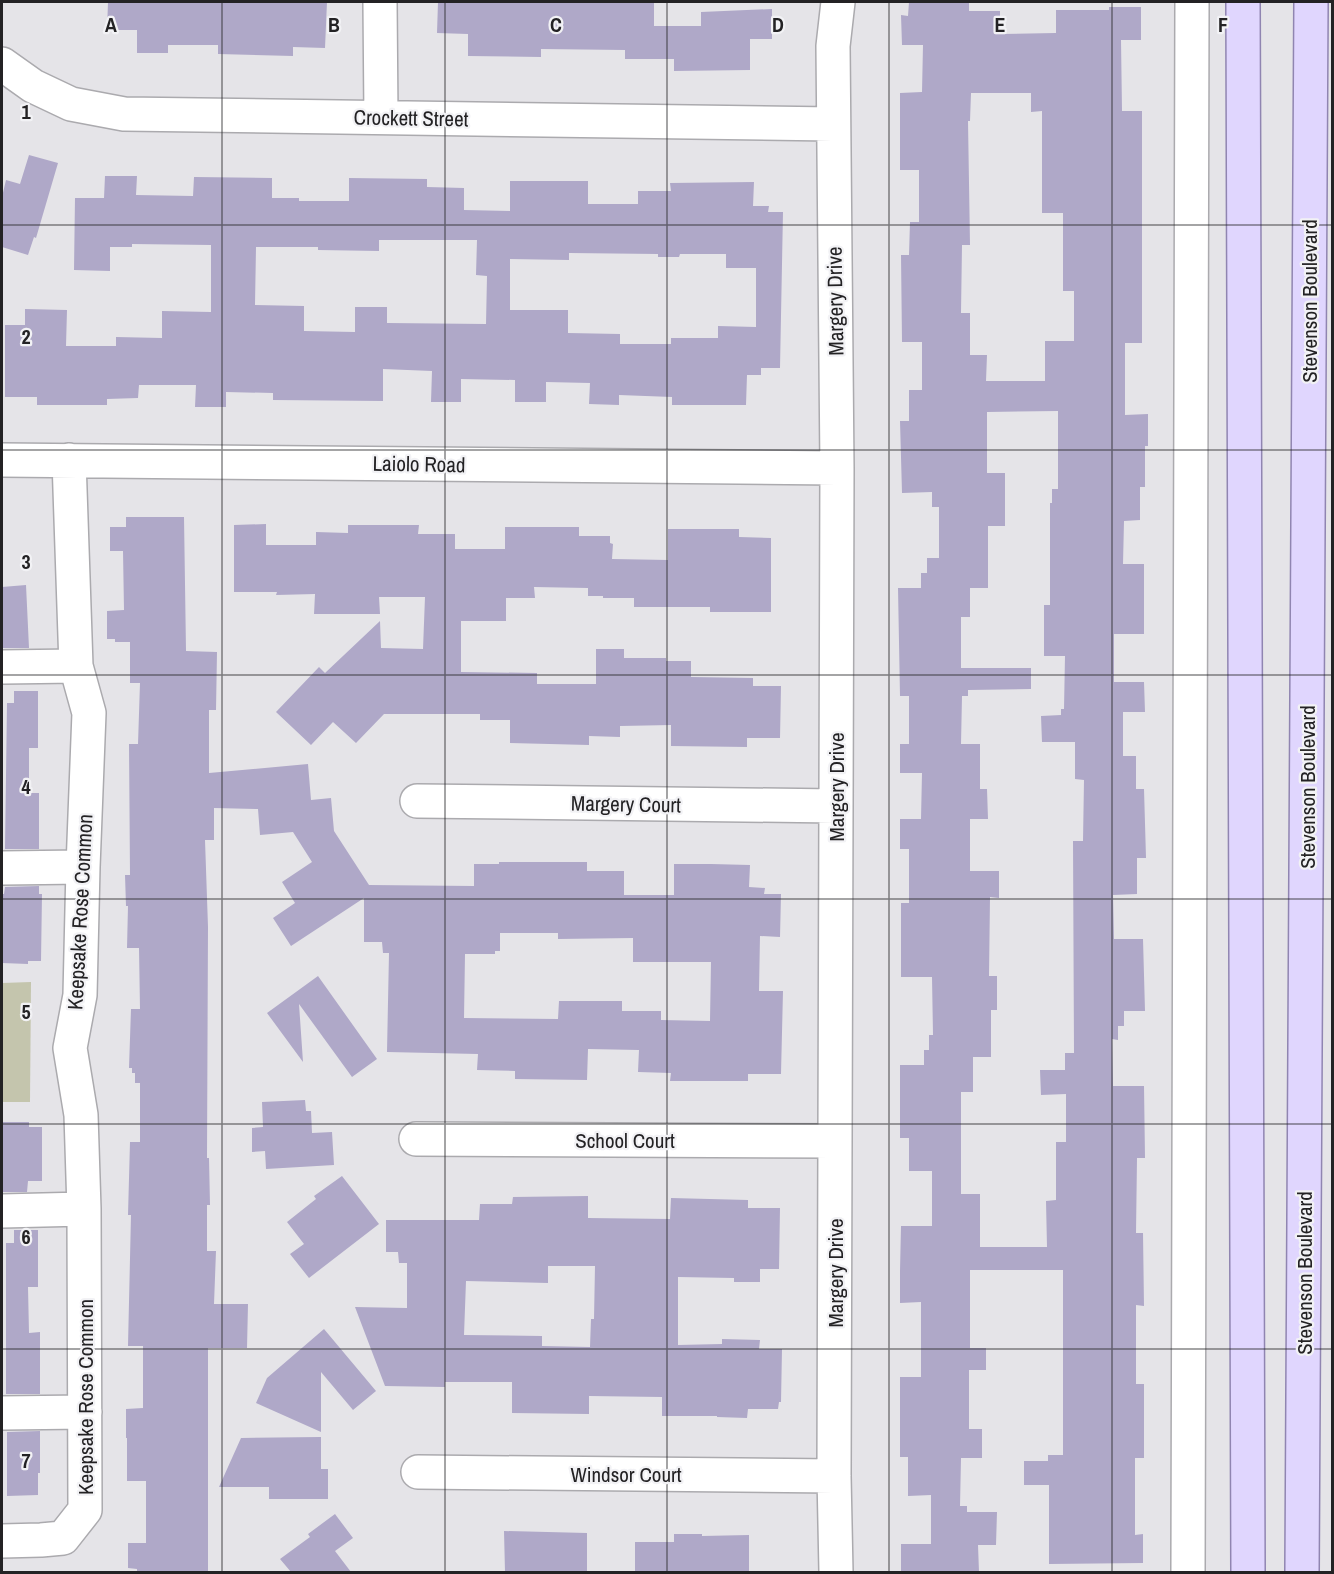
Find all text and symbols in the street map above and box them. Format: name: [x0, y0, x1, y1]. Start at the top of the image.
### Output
text: A: [105, 11, 117, 38]
text: B: [328, 11, 340, 38]
text: C: [550, 11, 562, 38]
text: D: [772, 11, 784, 38]
text: E: [995, 11, 1006, 38]
text: F: [1218, 11, 1228, 38]
text: 1: [21, 98, 31, 125]
street label: Crockett Street: [353, 102, 469, 134]
street label: Stevenson Boulevard: [1295, 219, 1324, 383]
street label: Margery Drive: [820, 246, 850, 356]
text: 2: [21, 323, 31, 350]
street label: Laiolo Road: [372, 449, 466, 479]
text: 3: [21, 548, 31, 575]
street label: Stevenson Boulevard: [1293, 705, 1322, 869]
street label: Margery Drive: [822, 732, 851, 842]
text: 4: [21, 773, 31, 800]
street label: Margery Court: [571, 789, 681, 819]
street label: Keepsake Rose Common: [60, 813, 100, 1011]
text: 5: [21, 998, 31, 1025]
street label: School Court: [575, 1126, 675, 1155]
street label: Stevenson Boulevard: [1290, 1191, 1319, 1355]
street label: Margery Drive: [821, 1218, 850, 1328]
text: 6: [21, 1223, 31, 1250]
street label: Keepsake Rose Common: [71, 1299, 100, 1495]
text: 7: [21, 1447, 31, 1474]
street label: Windsor Court: [570, 1460, 682, 1489]

